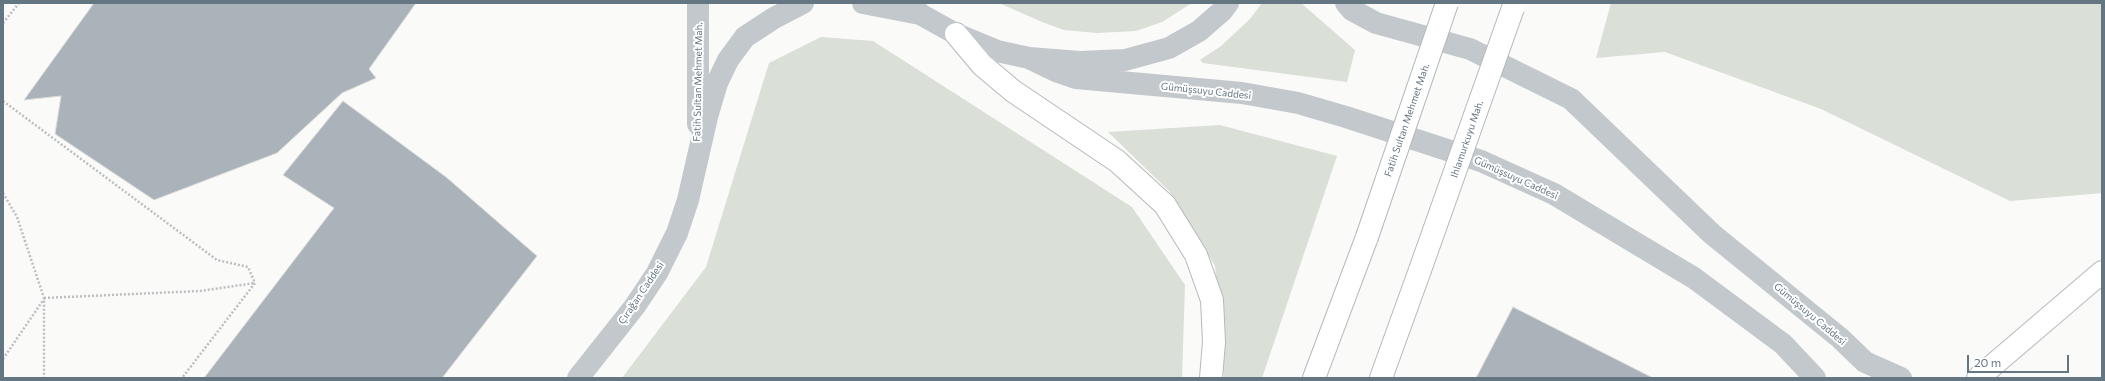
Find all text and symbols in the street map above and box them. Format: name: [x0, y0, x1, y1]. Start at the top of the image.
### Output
street label: Fatih Sultan Mehmet Mah.: [691, 22, 705, 142]
street label: Fatih Sultan Mehmet Mah.: [1382, 62, 1432, 178]
street label: Gümüşsuyu Caddesi: [1160, 80, 1252, 102]
street label: Ihlamurkuyu Mah.: [1448, 99, 1486, 179]
street label: Gümüşsuyu Caddesi: [1472, 154, 1560, 202]
street label: Çırağan Caddesi: [616, 259, 666, 327]
street label: Gümüşsuyu Caddesi: [1771, 280, 1849, 348]
scale bar: [1969, 347, 2071, 373]
text: 20 m: [1974, 355, 2001, 369]

